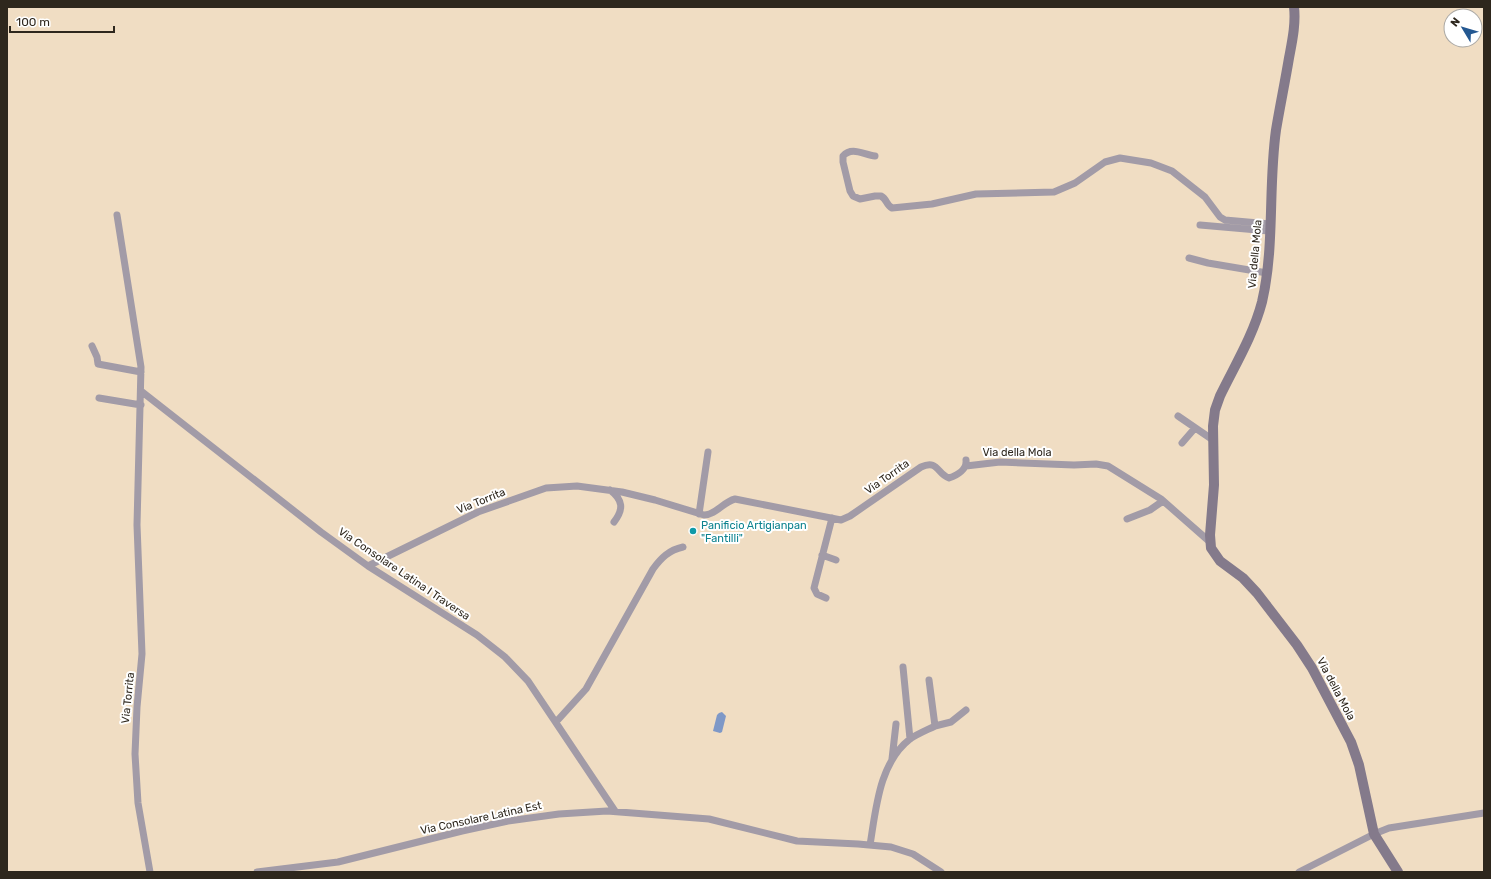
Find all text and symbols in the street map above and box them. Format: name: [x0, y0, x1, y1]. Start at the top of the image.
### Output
scale bar: [10, 8, 114, 34]
north arrow: [1443, 8, 1483, 48]
text: 100 m: [16, 15, 50, 29]
text: N: [1448, 15, 1463, 29]
street label: Via della Mola: [1246, 219, 1264, 289]
street label: Via della Mola: [982, 446, 1052, 459]
street label: Via Torrita: [862, 457, 912, 497]
street label: Via Torrita: [455, 485, 507, 517]
place label: Panificio Artigianpan "Fantilli": [701, 519, 807, 545]
street label: Via Consolare Latina I Traversa: [336, 525, 472, 623]
marker: Panificio Artigianpan "Fantilli": [688, 526, 698, 536]
street label: Via della Mola: [1314, 655, 1358, 723]
street label: Via Torrita: [119, 672, 137, 724]
street label: Via Consolare Latina Est: [419, 799, 544, 837]

